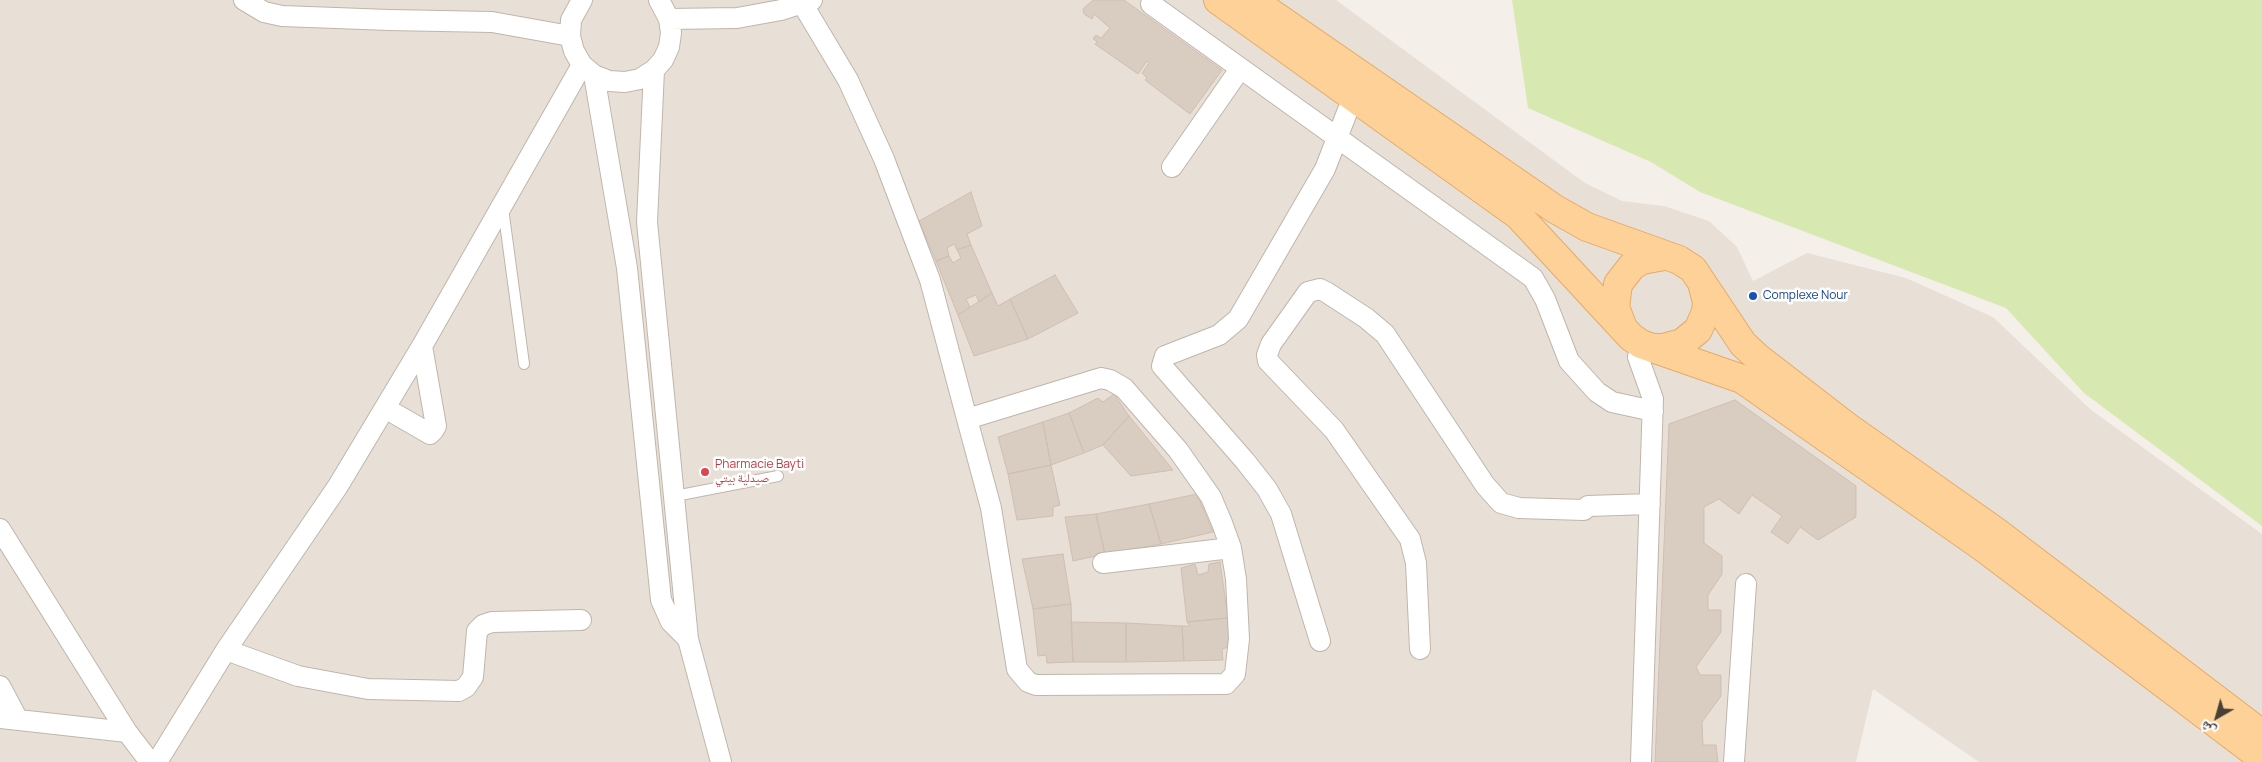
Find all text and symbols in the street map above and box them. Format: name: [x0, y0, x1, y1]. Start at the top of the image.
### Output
place label: Complexe Nour: [1763, 289, 1848, 303]
marker: Complexe Nour: [1747, 290, 1759, 302]
place label: Pharmacie Bayti صيدلية بيتي: [715, 458, 804, 486]
marker: Pharmacie Bayti صيدلية بيتي: [699, 466, 711, 478]
north arrow: [2192, 692, 2242, 742]
text: ش: [2196, 717, 2219, 741]

